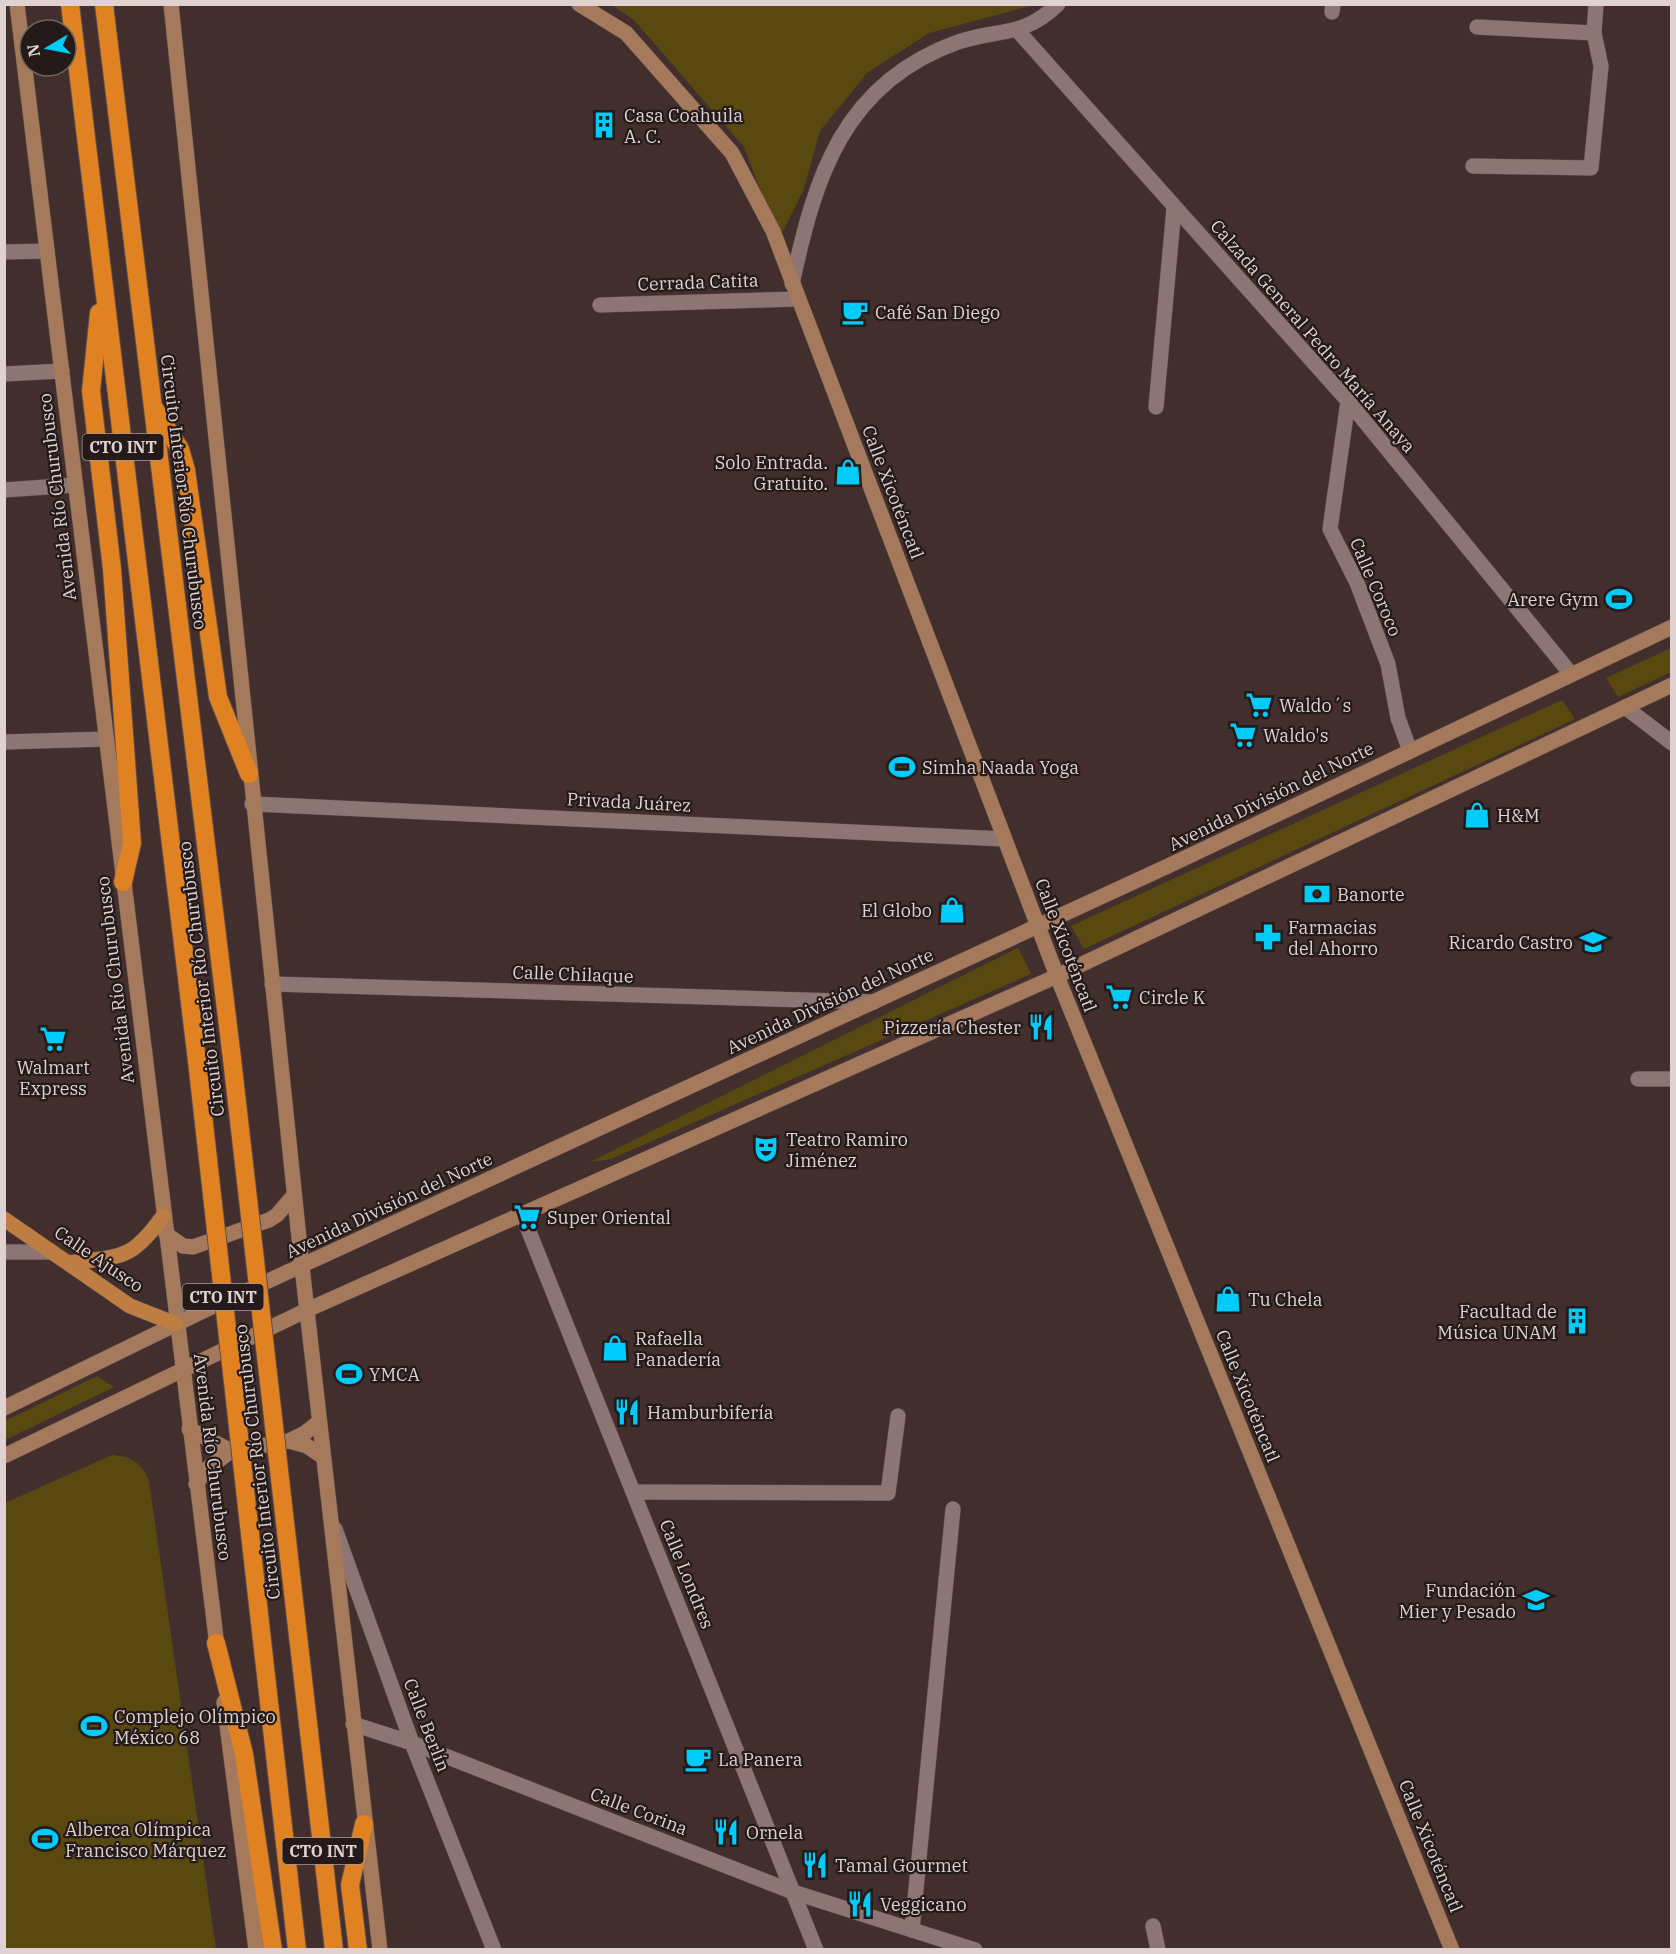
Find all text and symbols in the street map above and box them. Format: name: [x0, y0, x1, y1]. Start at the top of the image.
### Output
north arrow: [18, 18, 78, 78]
text: N: [22, 43, 44, 59]
place label: Casa Coahuila A. C.: [624, 104, 743, 148]
building icon: Casa Coahuila A. C.: [589, 110, 619, 140]
street label: Calzada General Pedro María Anaya: [1205, 215, 1421, 457]
street label: Cerrada Catita: [637, 268, 759, 296]
cafe icon: Café San Diego: [840, 297, 870, 327]
place label: Café San Diego: [875, 301, 1000, 324]
street label: Circuito Interior Río Churubusco: [156, 353, 212, 631]
street label: Avenida Río Churubusco: [33, 392, 81, 602]
street label: Calle Xicoténcatl: [857, 422, 929, 562]
road number: CTO INT: [82, 434, 164, 460]
place label: Solo Entrada. Gratuito.: [715, 451, 828, 495]
shop icon: Solo Entrada. Gratuito.: [833, 457, 863, 487]
street label: Calle Coroco: [1345, 534, 1407, 640]
sports icon: Arere Gym: [1604, 584, 1634, 614]
place label: Arere Gym: [1507, 588, 1599, 611]
supermarket icon: Waldo´s: [1244, 690, 1274, 720]
place label: Waldo´s: [1279, 694, 1351, 717]
supermarket icon: Waldo's: [1228, 720, 1258, 750]
place label: Waldo's: [1263, 724, 1328, 747]
street label: Avenida División del Norte: [1165, 736, 1377, 856]
sports icon: Simha Naada Yoga: [887, 752, 917, 782]
place label: Simha Naada Yoga: [922, 756, 1079, 779]
street label: Privada Juárez: [566, 787, 692, 817]
shop icon: H&M: [1462, 800, 1492, 830]
place label: H&M: [1497, 804, 1540, 827]
street label: Circuito Interior Río Churubusco: [173, 840, 229, 1118]
street label: Avenida Río Churubusco: [91, 875, 139, 1085]
street label: Calle Xicoténcatl: [1030, 875, 1102, 1015]
bank icon: Banorte: [1302, 879, 1332, 909]
place label: Banorte: [1337, 883, 1405, 906]
shop icon: El Globo: [937, 895, 967, 925]
place label: El Globo: [861, 899, 932, 922]
place label: Farmacias del Ahorro: [1288, 916, 1378, 960]
pharmacy icon: Farmacias del Ahorro: [1253, 922, 1283, 952]
school or university icon: Ricardo Castro: [1578, 927, 1608, 957]
place label: Ricardo Castro: [1448, 931, 1573, 954]
street label: Avenida División del Norte: [723, 943, 937, 1059]
street label: Calle Chilaque: [512, 960, 634, 988]
supermarket icon: Circle K: [1104, 982, 1134, 1012]
place label: Circle K: [1139, 986, 1206, 1009]
restaurant icon: Pizzería Chester: [1026, 1012, 1056, 1042]
place label: Pizzería Chester: [883, 1016, 1021, 1039]
supermarket icon: Walmart Express: [38, 1024, 68, 1054]
place label: Walmart Express: [16, 1056, 90, 1100]
place label: Teatro Ramiro Jiménez: [786, 1128, 908, 1172]
theatre icon: Teatro Ramiro Jiménez: [751, 1134, 781, 1164]
street label: Avenida División del Norte: [282, 1147, 496, 1263]
supermarket icon: Super Oriental: [512, 1202, 542, 1232]
place label: Super Oriental: [547, 1206, 671, 1229]
street label: Calle Ajusco: [50, 1221, 148, 1297]
road number: CTO INT: [182, 1284, 264, 1310]
shop icon: Tu Chela: [1213, 1284, 1243, 1314]
place label: Tu Chela: [1248, 1288, 1323, 1311]
place label: Facultad de Música UNAM: [1437, 1300, 1557, 1344]
building icon: Facultad de Música UNAM: [1562, 1306, 1592, 1336]
street label: Circuito Interior Río Churubusco: [229, 1323, 285, 1601]
street label: Calle Xicoténcatl: [1211, 1326, 1285, 1466]
place label: Rafaella Panadería: [635, 1327, 721, 1371]
shop icon: Rafaella Panadería: [600, 1333, 630, 1363]
street label: Avenida Río Churubusco: [189, 1352, 237, 1562]
sports icon: YMCA: [334, 1359, 364, 1389]
place label: YMCA: [369, 1363, 421, 1386]
restaurant icon: Hamburbifería: [612, 1397, 642, 1427]
place label: Hamburbifería: [647, 1401, 774, 1424]
street label: Calle Londres: [655, 1516, 719, 1632]
place label: Fundación Mier y Pesado: [1399, 1579, 1516, 1623]
school or university icon: Fundación Mier y Pesado: [1521, 1585, 1551, 1615]
street label: Calle Berlín: [399, 1675, 455, 1775]
place label: Complejo Olímpico México 68: [114, 1705, 276, 1749]
sports icon: Complejo Olímpico México 68: [79, 1711, 109, 1741]
cafe icon: La Panera: [683, 1744, 713, 1774]
place label: La Panera: [718, 1748, 803, 1771]
street label: Calle Xicoténcatl: [1394, 1776, 1468, 1916]
street label: Calle Corina: [587, 1782, 691, 1840]
restaurant icon: Ornela: [711, 1817, 741, 1847]
place label: Alberca Olímpica Francisco Márquez: [65, 1818, 226, 1862]
place label: Ornela: [746, 1821, 803, 1844]
sports icon: Alberca Olímpica Francisco Márquez: [30, 1824, 60, 1854]
road number: CTO INT: [282, 1838, 364, 1864]
restaurant icon: Tamal Gourmet: [800, 1850, 830, 1880]
place label: Tamal Gourmet: [835, 1854, 968, 1877]
restaurant icon: Veggicano: [845, 1889, 875, 1919]
place label: Veggicano: [880, 1893, 967, 1916]

